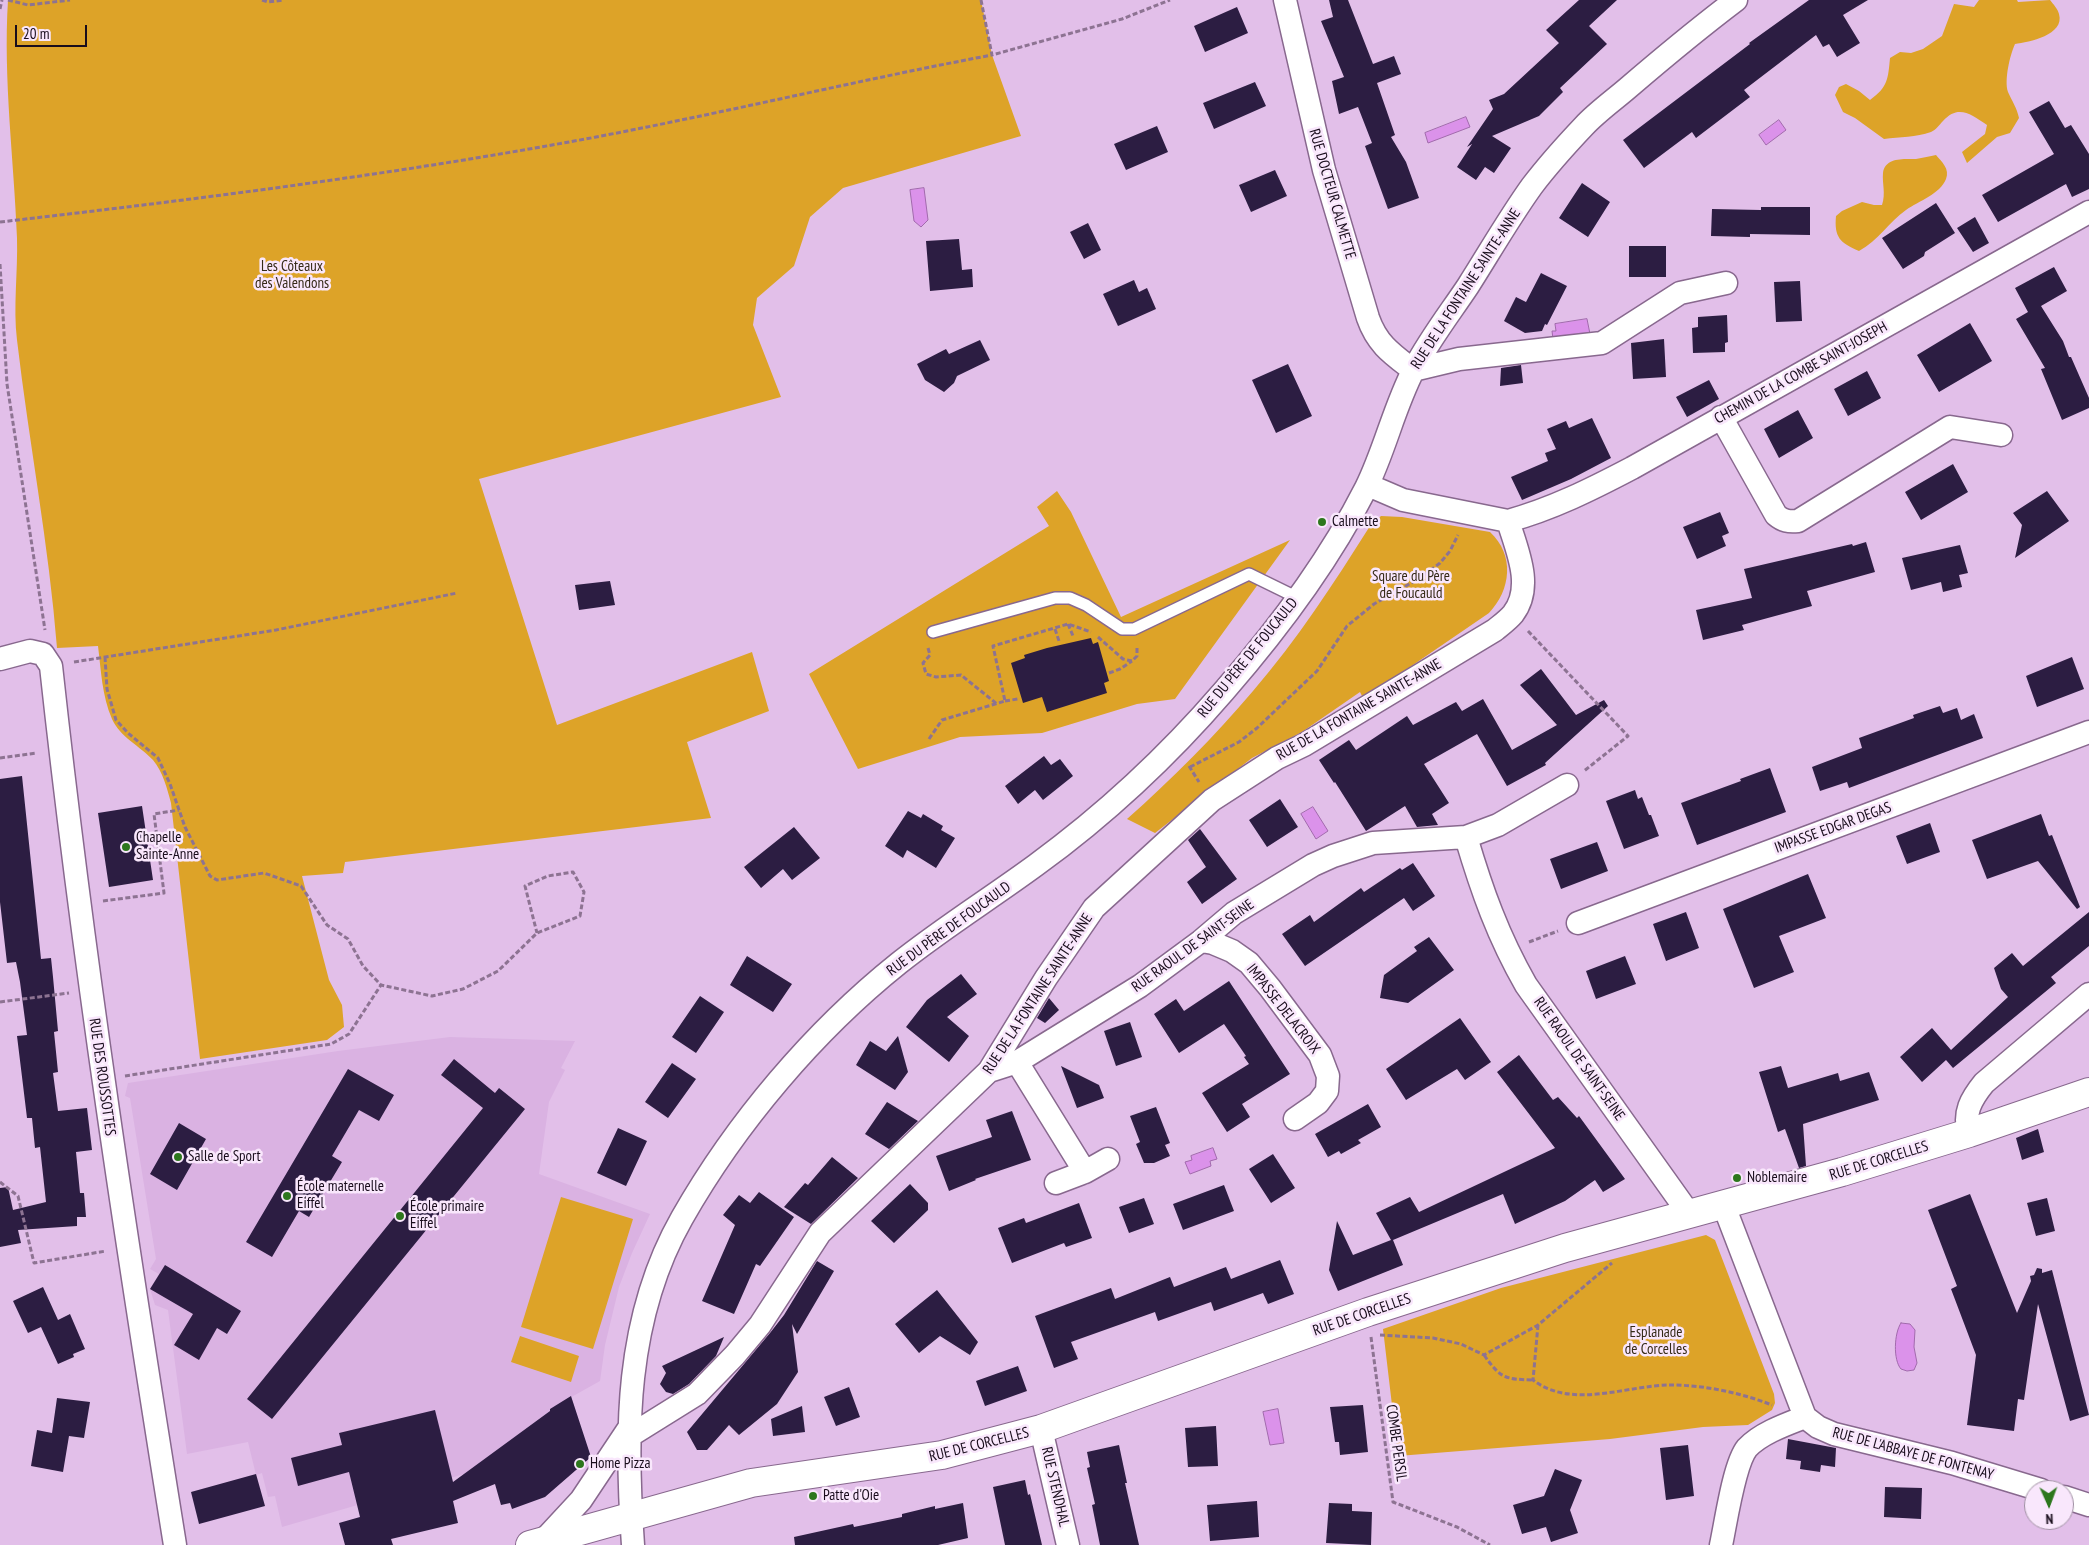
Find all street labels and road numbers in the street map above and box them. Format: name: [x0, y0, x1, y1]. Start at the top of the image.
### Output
street label: RUE DOCTEUR CALMETTE: [1305, 127, 1359, 261]
street label: RUE DE LA FONTAINE SAINTE-ANNE: [1407, 205, 1525, 373]
street label: CHEMIN DE LA COMBE SAINT-JOSEPH: [1711, 318, 1891, 428]
street label: RUE DU PÈRE DE FOUCAULD: [1194, 595, 1302, 721]
street label: RUE DE LA FONTAINE SAINTE-ANNE: [1273, 655, 1445, 765]
street label: IMPASSE EDGAR DEGAS: [1772, 799, 1894, 857]
street label: RUE DU PÈRE DE FOUCAULD: [884, 878, 1014, 980]
street label: RUE RAOUL DE SAINT-SEINE: [1128, 896, 1258, 996]
street label: RUE DE LA FONTAINE SAINTE-ANNE: [979, 910, 1097, 1078]
street label: IMPASSE DELACROIX: [1242, 961, 1324, 1057]
street label: RUE RAOUL DE SAINT-SEINE: [1530, 994, 1628, 1124]
street label: RUE DES ROUSSOTTES: [85, 1017, 119, 1137]
street label: RUE DE CORCELLES: [1827, 1137, 1931, 1185]
street label: RUE DE CORCELLES: [1311, 1290, 1413, 1340]
street label: COMBE PERSIL: [1382, 1403, 1410, 1483]
street label: RUE DE CORCELLES: [927, 1424, 1031, 1466]
street label: RUE DE L'ABBAYE DE FONTENAY: [1830, 1424, 1996, 1484]
street label: RUE STENDHAL: [1037, 1445, 1073, 1529]

